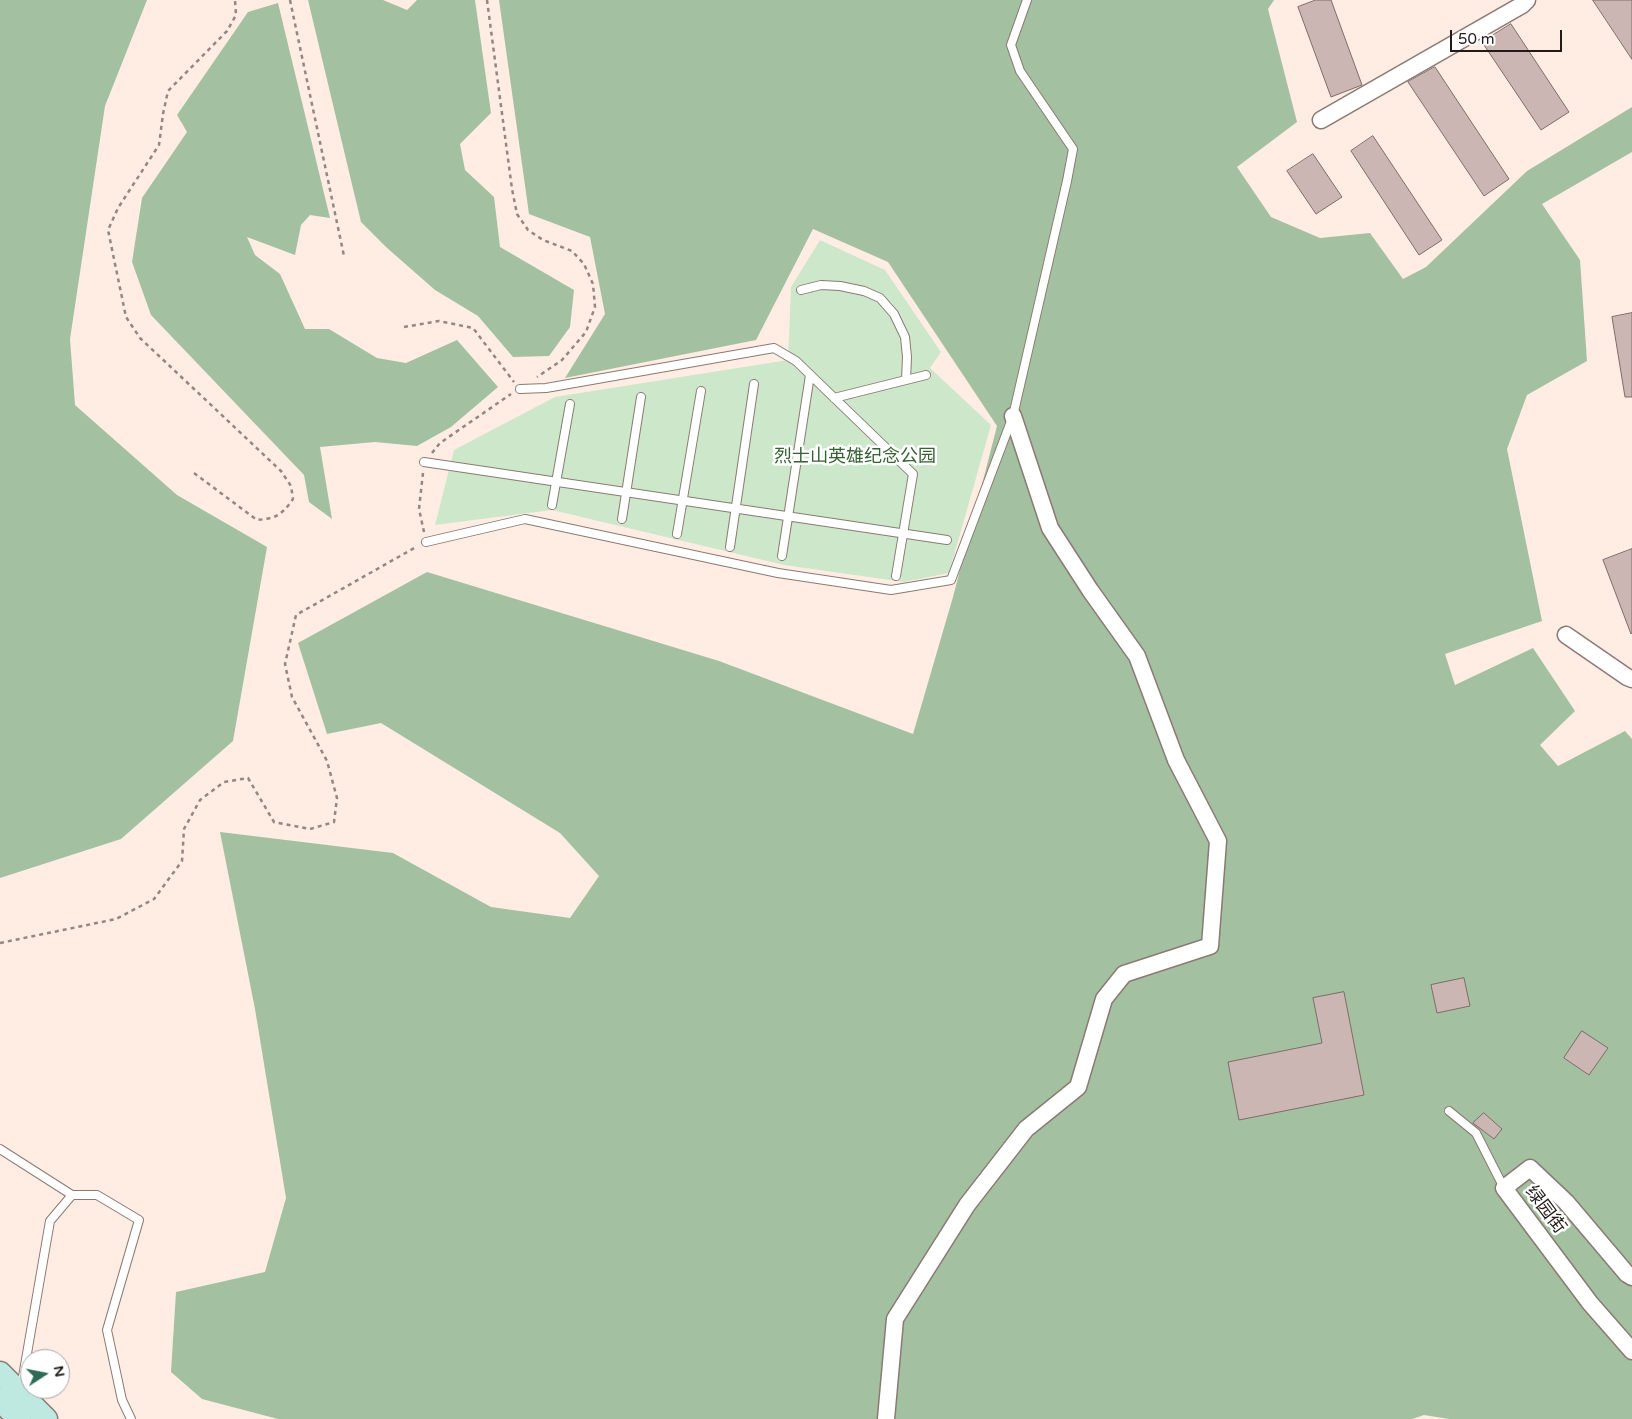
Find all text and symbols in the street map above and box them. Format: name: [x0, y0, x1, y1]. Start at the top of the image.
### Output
scale bar: [1452, 20, 1564, 52]
text: 50 m: [1458, 30, 1495, 48]
park label: 烈士山英雄纪念公园: [774, 446, 936, 468]
street label: 绿园街: [1520, 1182, 1570, 1238]
north arrow: [20, 1349, 70, 1399]
text: N: [50, 1364, 69, 1378]

